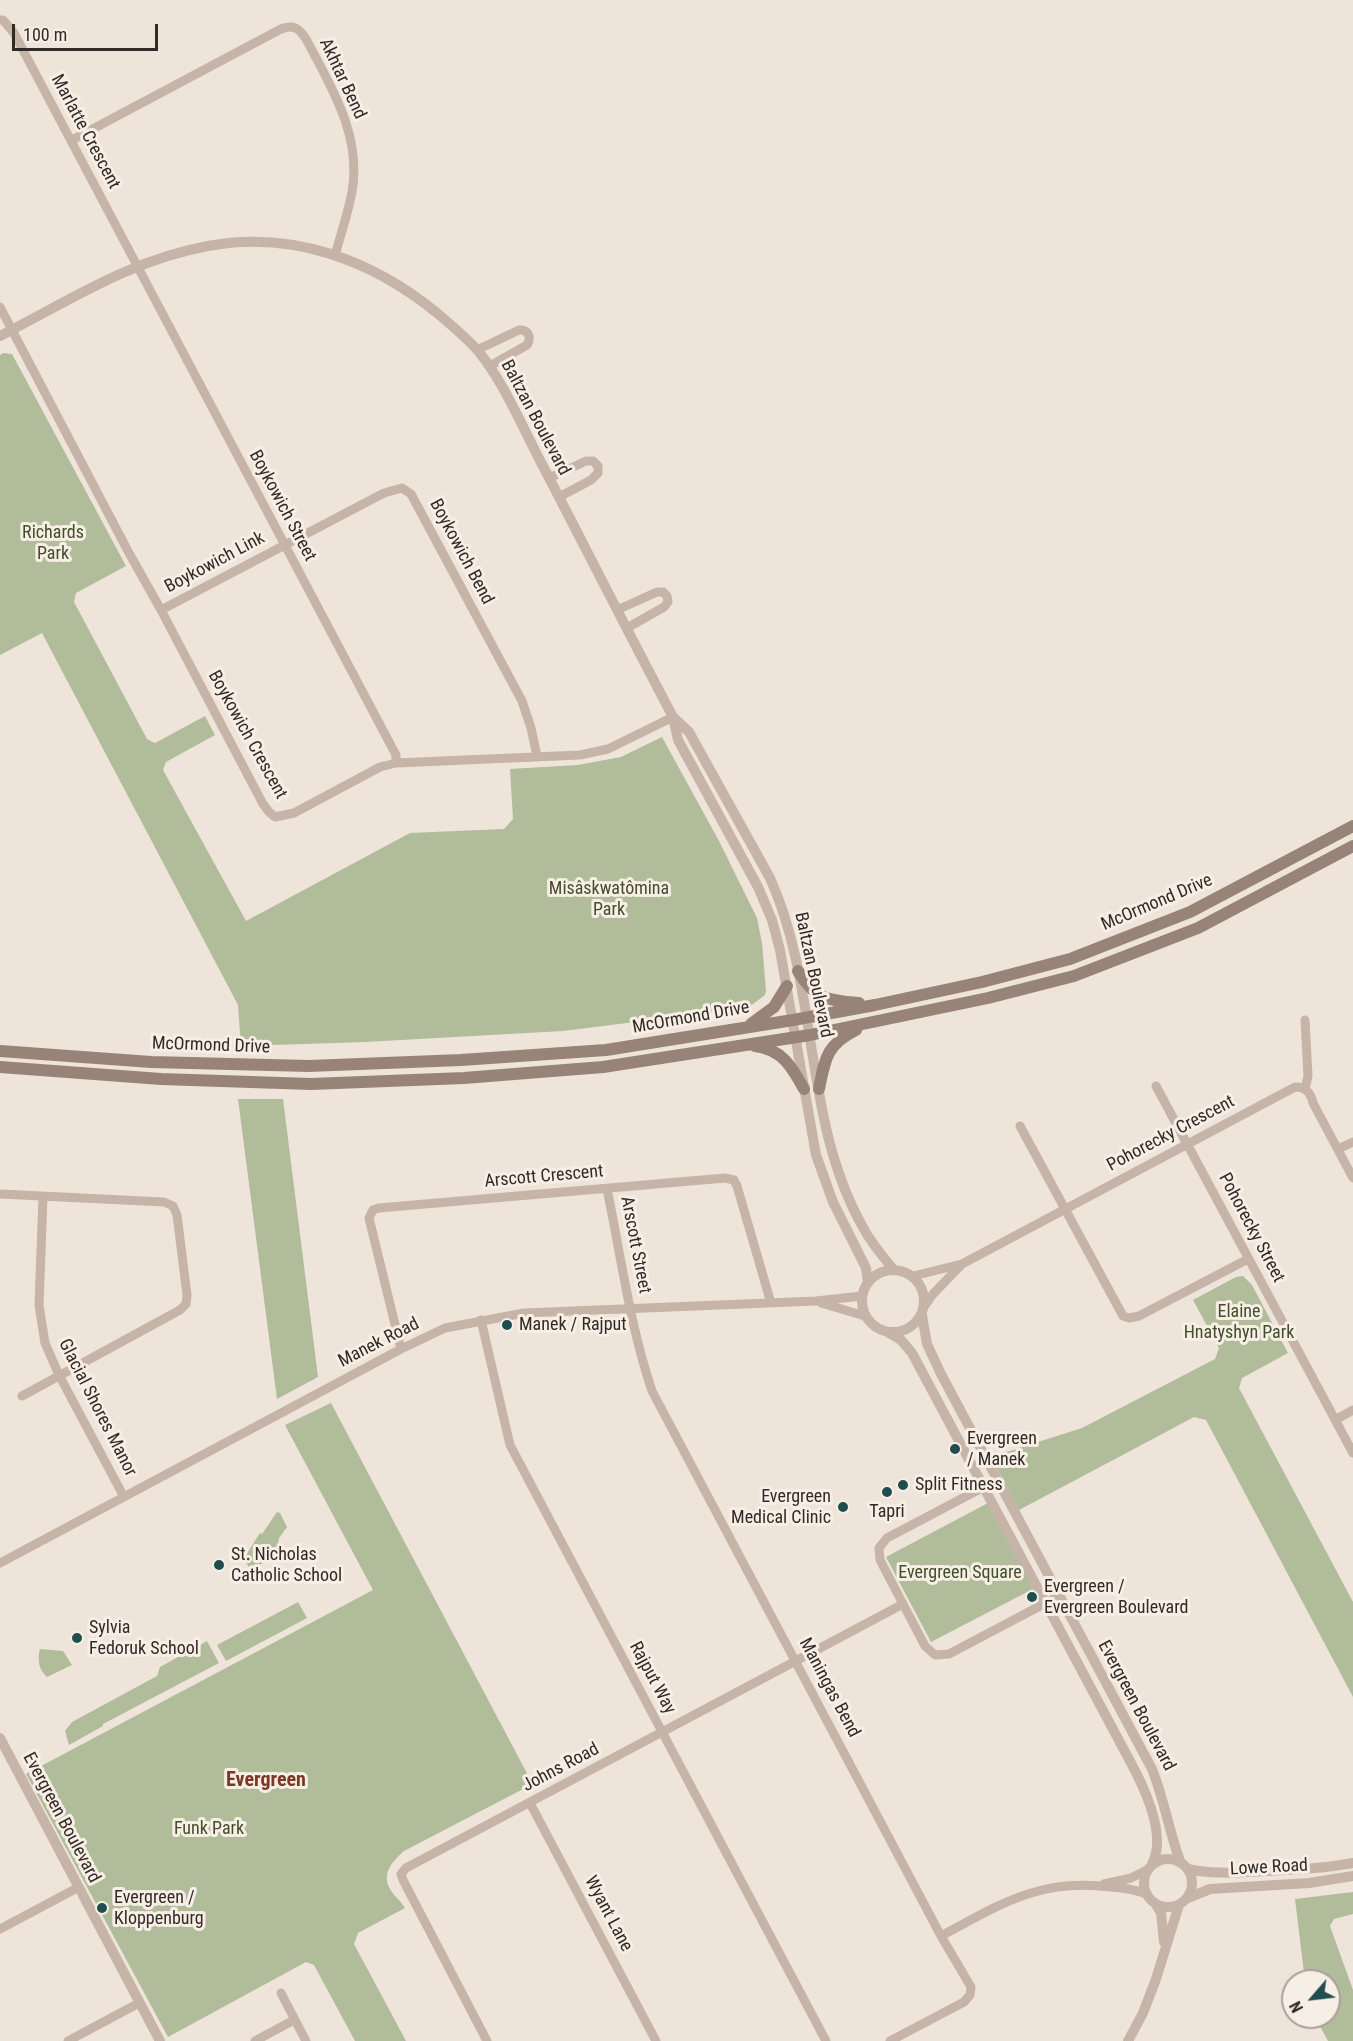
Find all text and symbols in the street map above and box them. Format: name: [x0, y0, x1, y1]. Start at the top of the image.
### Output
scale bar: [15, 12, 160, 50]
text: 100 m: [23, 24, 67, 45]
street label: Akhtar Bend: [314, 35, 370, 123]
street label: Marlatte Crescent: [46, 71, 124, 193]
street label: Baltzan Boulevard: [495, 357, 575, 479]
street label: Boykowich Street: [244, 447, 320, 565]
street label: Boykowich Bend: [424, 496, 498, 608]
park label: Richards Park: [22, 522, 84, 564]
street label: Boykowich Link: [161, 528, 269, 598]
street label: Boykowich Crescent: [203, 667, 291, 803]
street label: McOrmond Drive: [1098, 870, 1216, 936]
park label: Misâskwatômina Park: [549, 878, 669, 920]
street label: Baltzan Boulevard: [789, 910, 837, 1040]
street label: McOrmond Drive: [631, 997, 751, 1039]
street label: McOrmond Drive: [151, 1033, 271, 1059]
street label: Pohorecky Crescent: [1104, 1091, 1238, 1177]
street label: Arscott Crescent: [484, 1161, 604, 1193]
street label: Pohorecky Street: [1213, 1170, 1289, 1286]
street label: Arscott Street: [615, 1195, 655, 1295]
park label: Elaine Hnatyshyn Park: [1184, 1301, 1294, 1344]
street label: Manek Road: [335, 1313, 423, 1373]
place label: Manek / Rajput: [519, 1314, 627, 1336]
marker: Manek / Rajput: [500, 1318, 514, 1332]
street label: Glacial Shores Manor: [53, 1336, 141, 1480]
place label: Evergreen / Manek: [967, 1428, 1037, 1470]
marker: Evergreen / Manek: [948, 1442, 962, 1456]
place label: Split Fitness: [915, 1474, 1003, 1496]
marker: Split Fitness: [896, 1478, 910, 1492]
marker: Tapri: [880, 1485, 894, 1499]
place label: Evergreen Medical Clinic: [731, 1486, 831, 1528]
marker: Evergreen Medical Clinic: [836, 1500, 850, 1514]
place label: Tapri: [869, 1501, 905, 1523]
place label: St. Nicholas Catholic School: [231, 1544, 342, 1586]
marker: St. Nicholas Catholic School: [212, 1558, 226, 1572]
park label: Evergreen Square: [898, 1562, 1022, 1584]
place label: Evergreen / Evergreen Boulevard: [1044, 1576, 1188, 1618]
marker: Evergreen / Evergreen Boulevard: [1025, 1590, 1039, 1604]
place label: Sylvia Fedoruk School: [89, 1617, 199, 1660]
marker: Sylvia Fedoruk School: [70, 1631, 84, 1645]
street label: Maningas Bend: [794, 1635, 864, 1741]
street label: Evergreen Boulevard: [1093, 1637, 1179, 1775]
street label: Rajput Way: [624, 1638, 680, 1718]
street label: Johns Road: [519, 1739, 603, 1797]
street label: Evergreen Boulevard: [18, 1749, 104, 1887]
district label: Evergreen: [226, 1769, 306, 1793]
park label: Funk Park: [174, 1818, 244, 1840]
street label: Lowe Road: [1229, 1855, 1309, 1881]
street label: Wyant Lane: [579, 1873, 637, 1955]
place label: Evergreen / Kloppenburg: [114, 1887, 204, 1930]
marker: Evergreen / Kloppenburg: [95, 1901, 109, 1915]
north arrow: [1281, 1969, 1341, 2029]
text: N: [1286, 1998, 1307, 2016]

